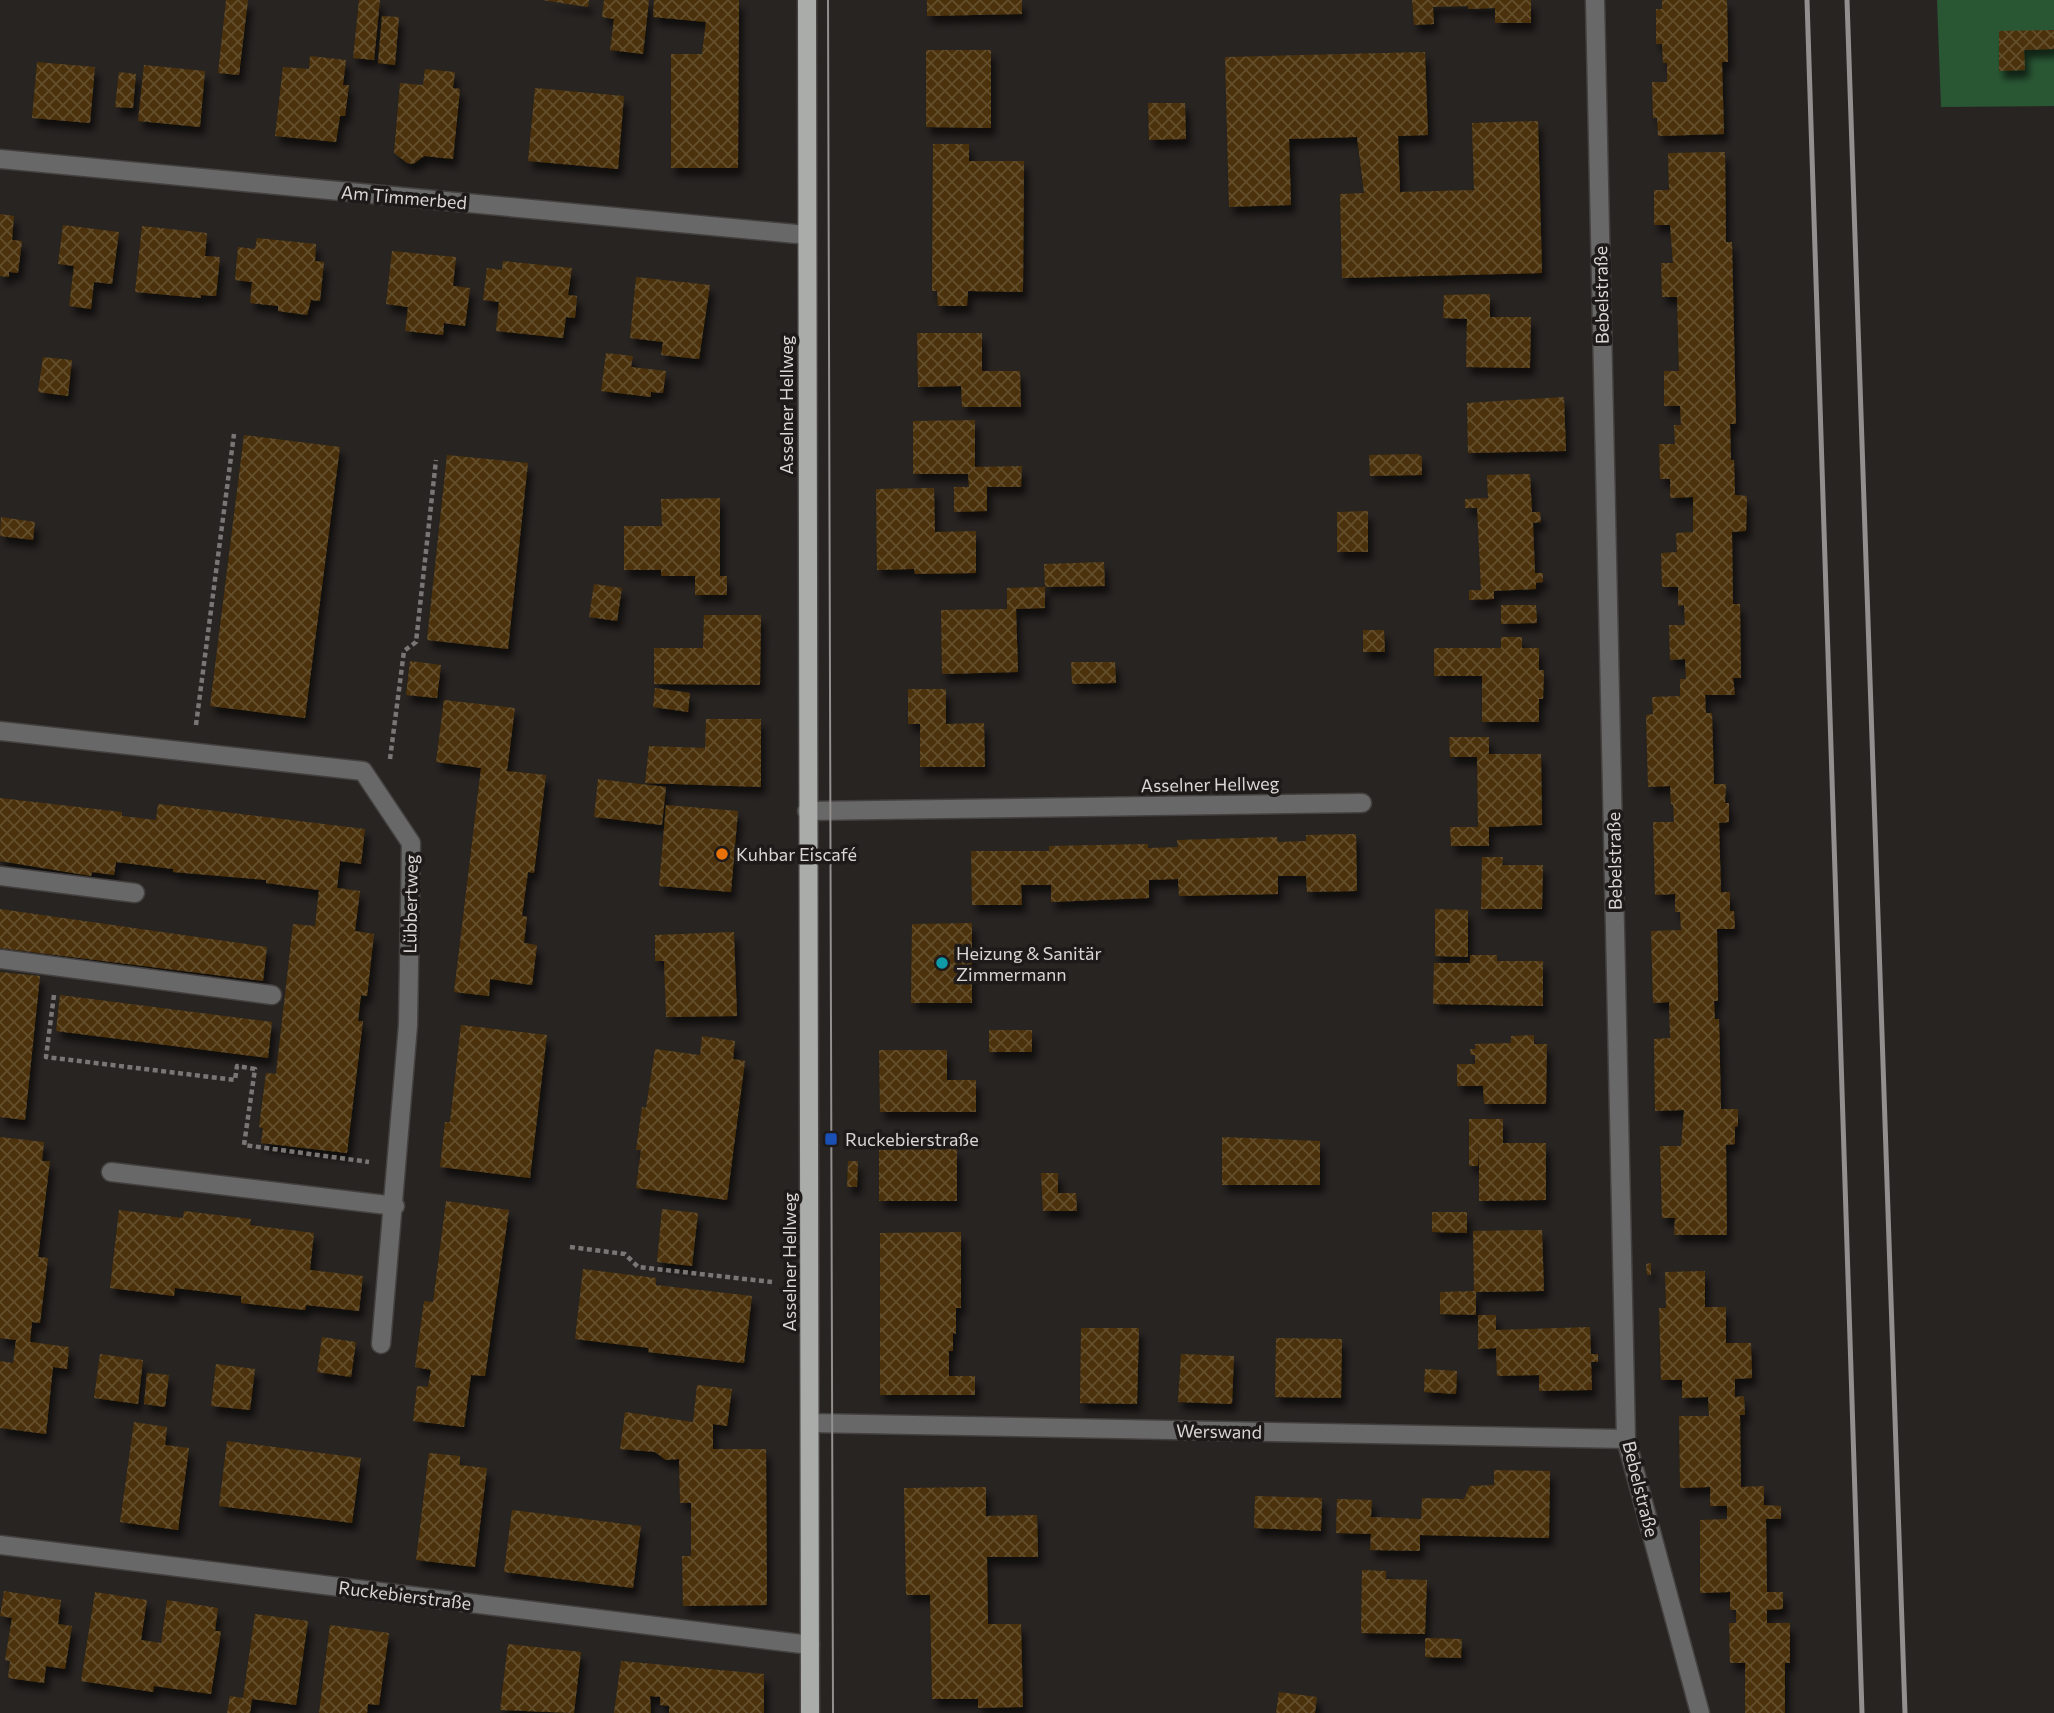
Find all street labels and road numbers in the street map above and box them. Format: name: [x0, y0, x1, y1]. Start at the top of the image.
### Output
street label: Am Timmerbed: [340, 181, 468, 213]
street label: Bebelstraße: [1589, 246, 1613, 344]
street label: Asselner Hellweg: [775, 335, 797, 474]
street label: Asselner Hellweg: [1140, 772, 1280, 796]
street label: Bebelstraße: [1602, 812, 1626, 910]
street label: Lübbertweg: [398, 854, 422, 954]
street label: Asselner Hellweg: [778, 1192, 800, 1331]
street label: Werswand: [1176, 1419, 1262, 1443]
street label: Bebelstraße: [1618, 1439, 1664, 1539]
street label: Ruckebierstraße: [337, 1576, 473, 1614]

